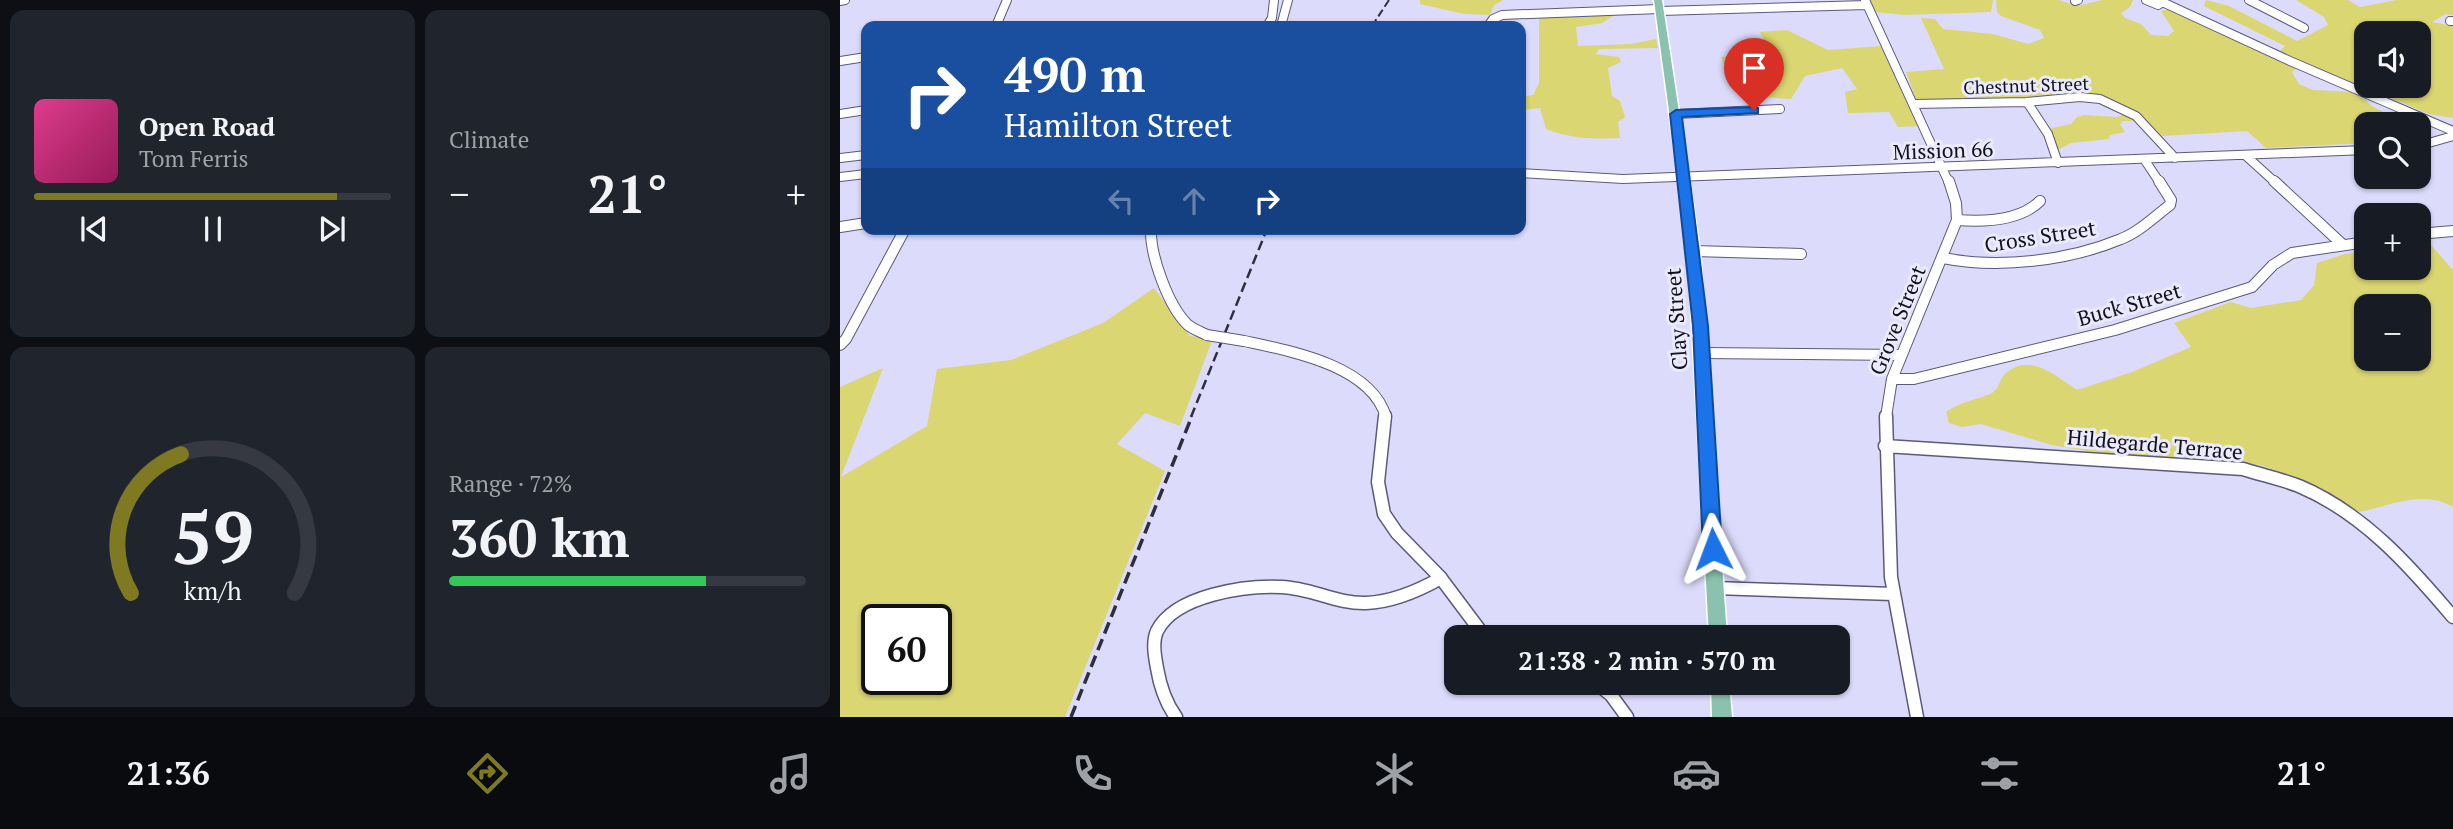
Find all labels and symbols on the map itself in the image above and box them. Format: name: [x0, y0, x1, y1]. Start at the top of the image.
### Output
pin: [1724, 38, 1784, 110]
street label: Chestnut Street: [1963, 71, 2090, 99]
street label: Mission 66: [1892, 134, 1994, 166]
street label: Cross Street: [1982, 213, 2098, 259]
street label: Grove Street: [1862, 261, 1932, 379]
street label: Clay Street: [1658, 267, 1694, 371]
street label: Buck Street: [2074, 276, 2184, 332]
street label: Hildegarde Terrace: [2066, 422, 2244, 466]
position arrow: [1676, 512, 1750, 586]
speed limit sign: 60: [861, 604, 952, 695]

